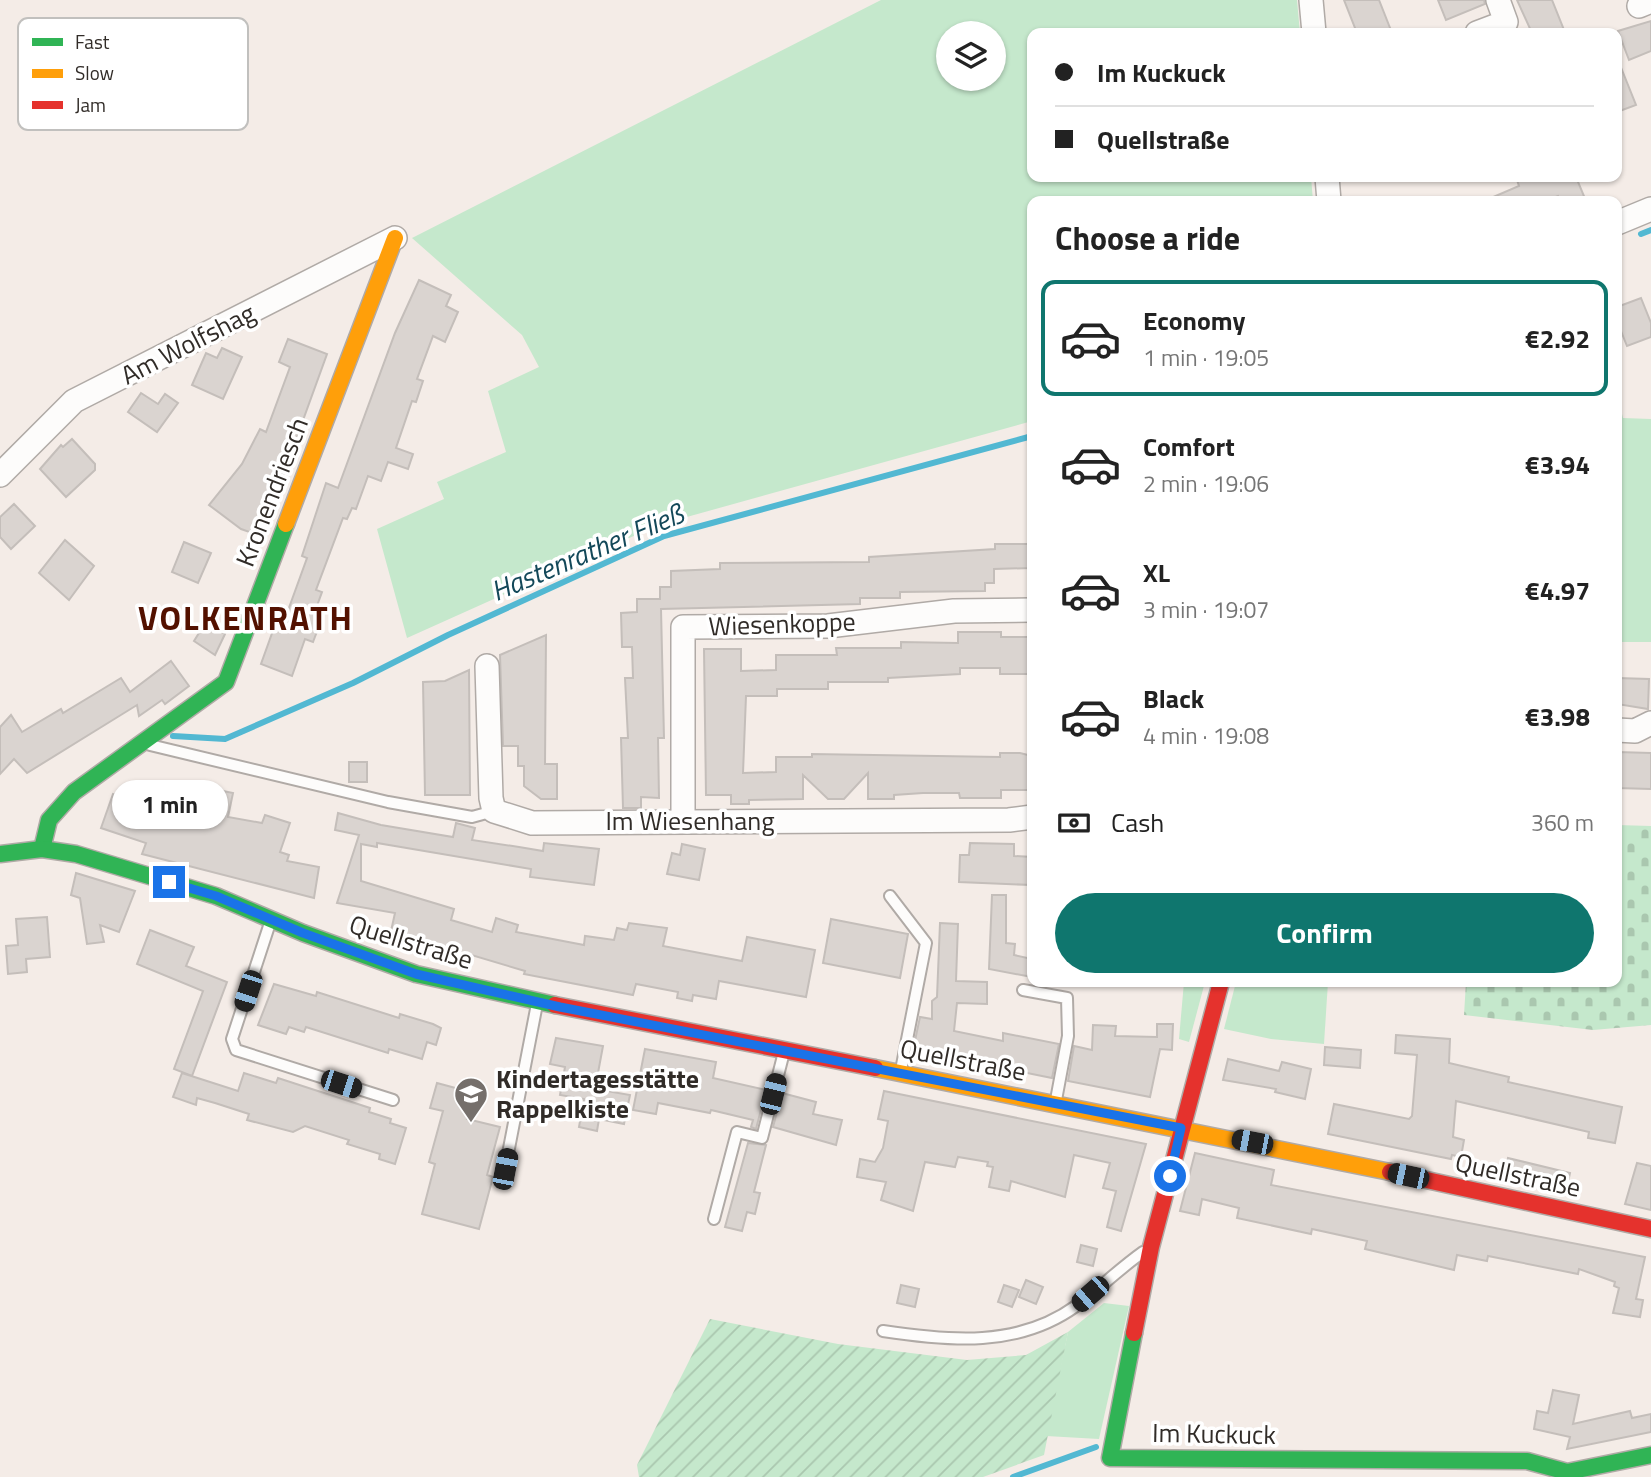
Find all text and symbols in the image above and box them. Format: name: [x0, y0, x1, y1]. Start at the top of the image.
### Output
legend: [18, 18, 248, 130]
map controls: [936, 21, 1006, 91]
button: layers: [936, 21, 1006, 91]
text: Fast: [75, 27, 110, 56]
text: Im Kuckuck: [1097, 53, 1226, 92]
text: Slow: [75, 58, 114, 87]
text: Jam: [75, 90, 106, 119]
text: Quellstraße: [1097, 120, 1229, 159]
text: Choose a ride: [1055, 214, 1240, 262]
street label: Am Wolfshag: [114, 293, 262, 394]
text: Economy: [1143, 301, 1245, 340]
icon: car: [1059, 307, 1122, 370]
text: €2.92: [1525, 319, 1590, 358]
text: 1 min · 19:05: [1143, 340, 1269, 375]
street label: Kronendriesch: [225, 411, 318, 572]
text: Comfort: [1143, 427, 1235, 466]
icon: car: [1059, 433, 1122, 496]
text: €3.94: [1525, 445, 1590, 484]
text: 2 min · 19:06: [1143, 466, 1269, 501]
water label: Hastenrather Fließ: [484, 491, 692, 612]
text: XL: [1143, 553, 1170, 592]
icon: car: [1059, 559, 1122, 622]
text: €4.97: [1525, 571, 1590, 610]
text: 3 min · 19:07: [1143, 592, 1269, 627]
district label: VOLKENRATH: [138, 593, 354, 643]
street label: Wiesenkoppe: [708, 601, 856, 646]
text: Black: [1143, 679, 1204, 718]
icon: car: [1059, 685, 1122, 748]
text: €3.98: [1525, 697, 1590, 736]
text: 4 min · 19:08: [1143, 718, 1269, 753]
callout: 1 min: [111, 780, 227, 830]
text: 1 min: [142, 787, 198, 822]
street label: Im Wiesenhang: [605, 801, 775, 840]
text: Cash: [1111, 803, 1164, 842]
icon: cash: [1055, 804, 1093, 842]
text: 360 m: [1531, 805, 1594, 840]
route end: [153, 866, 185, 898]
button: Confirm: [1055, 893, 1594, 973]
street label: Quellstraße: [345, 904, 478, 979]
car: [232, 968, 265, 1014]
street label: Quellstraße: [897, 1028, 1029, 1091]
place label: Kindertagesstätte Rappelkiste: [496, 1059, 699, 1128]
car: [318, 1068, 365, 1100]
car: [758, 1071, 789, 1117]
school or university icon: Kindertagesstätte Rappelkiste: [452, 1075, 490, 1124]
car: [1230, 1128, 1275, 1156]
street label: Quellstraße: [1452, 1142, 1584, 1207]
car: [491, 1146, 520, 1192]
route start: [1154, 1160, 1186, 1192]
car: [1386, 1161, 1431, 1191]
car: [1068, 1272, 1113, 1316]
street label: Im Kuckuck: [1152, 1413, 1276, 1454]

